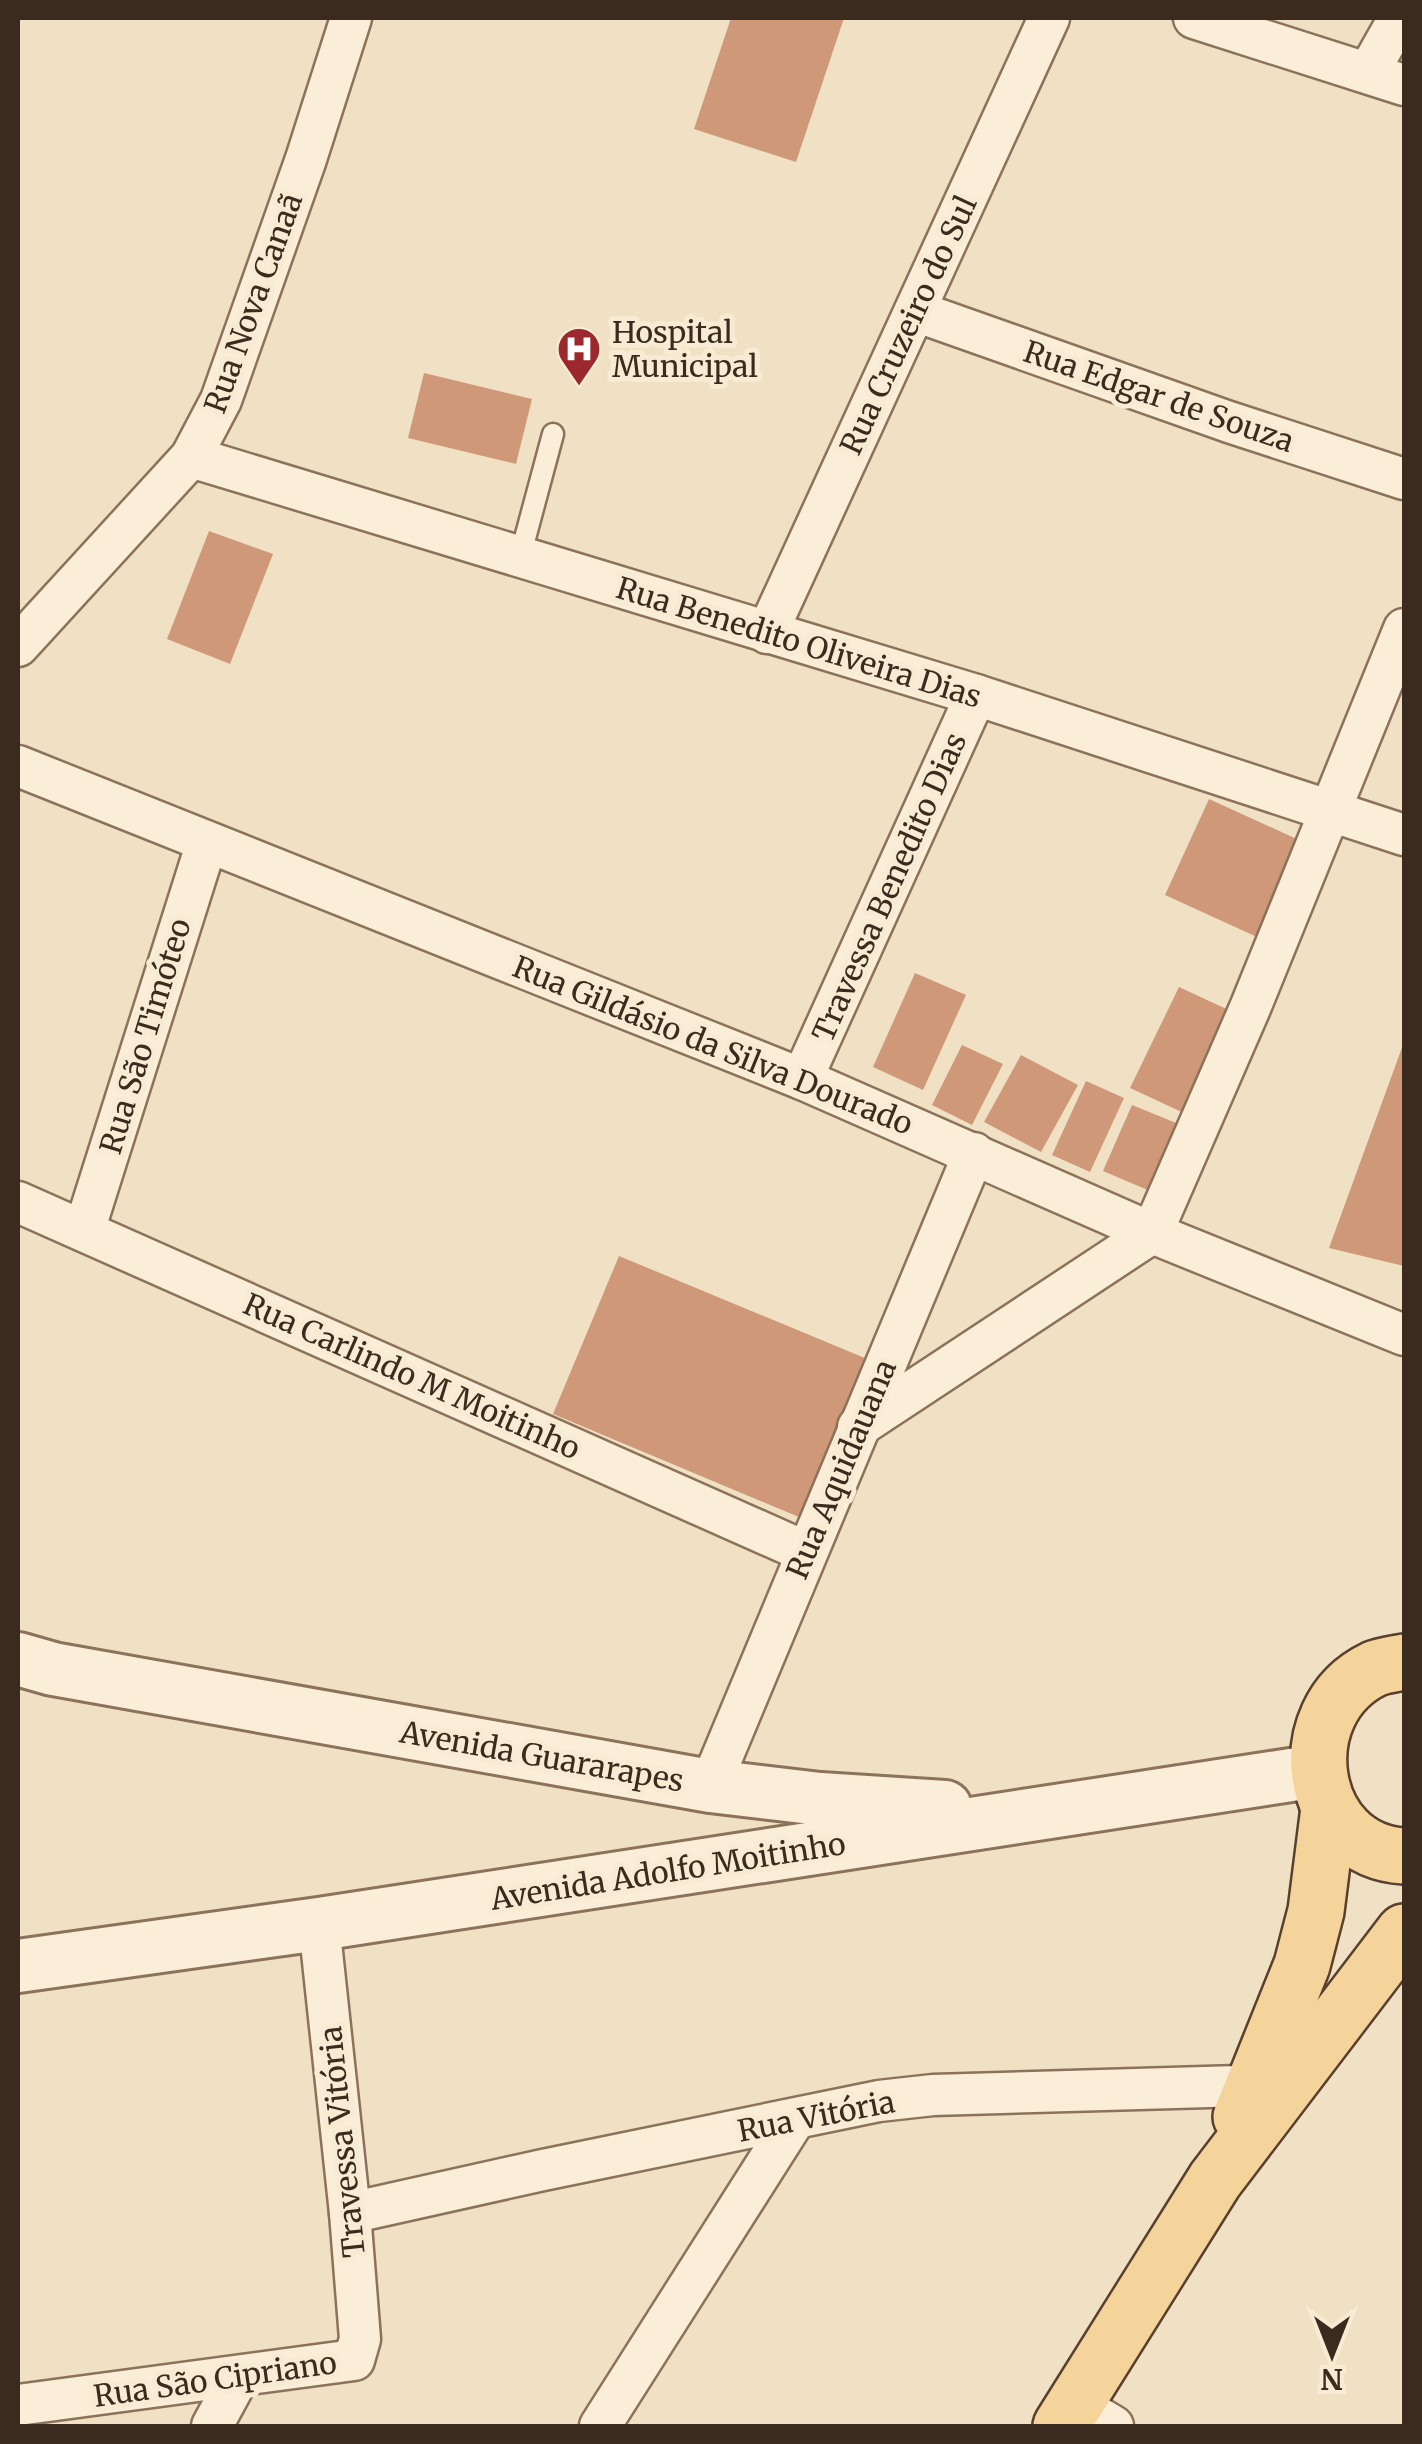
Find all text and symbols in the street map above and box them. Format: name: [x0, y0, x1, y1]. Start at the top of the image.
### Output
street label: Rua Nova Canaã: [196, 188, 310, 418]
street label: Rua Cruzeiro do Sul: [831, 190, 985, 460]
place label: Hospital Municipal: [612, 313, 758, 385]
hospital icon: Hospital Municipal: [556, 326, 602, 387]
street label: Rua Edgar de Souza: [1019, 332, 1299, 460]
street label: Rua Benedito Oliveira Dias: [612, 568, 986, 716]
street label: Travessa Benedito Dias: [804, 727, 974, 1047]
street label: Rua São Timóteo: [91, 914, 199, 1158]
street label: Rua Gildásio da Silva Dourado: [508, 947, 918, 1143]
street label: Rua Carlindo M Moitinho: [238, 1285, 586, 1467]
street label: Rua Aquidauana: [778, 1354, 904, 1584]
street label: Avenida Guararapes: [396, 1712, 687, 1800]
street label: Avenida Adolfo Moitinho: [487, 1824, 848, 1918]
street label: Travessa Vitória: [311, 2025, 373, 2259]
street label: Rua Vitória: [734, 2082, 898, 2150]
north arrow: [1282, 2304, 1382, 2404]
street label: Rua São Cipriano: [91, 2343, 339, 2415]
text: N: [1321, 2361, 1343, 2397]

